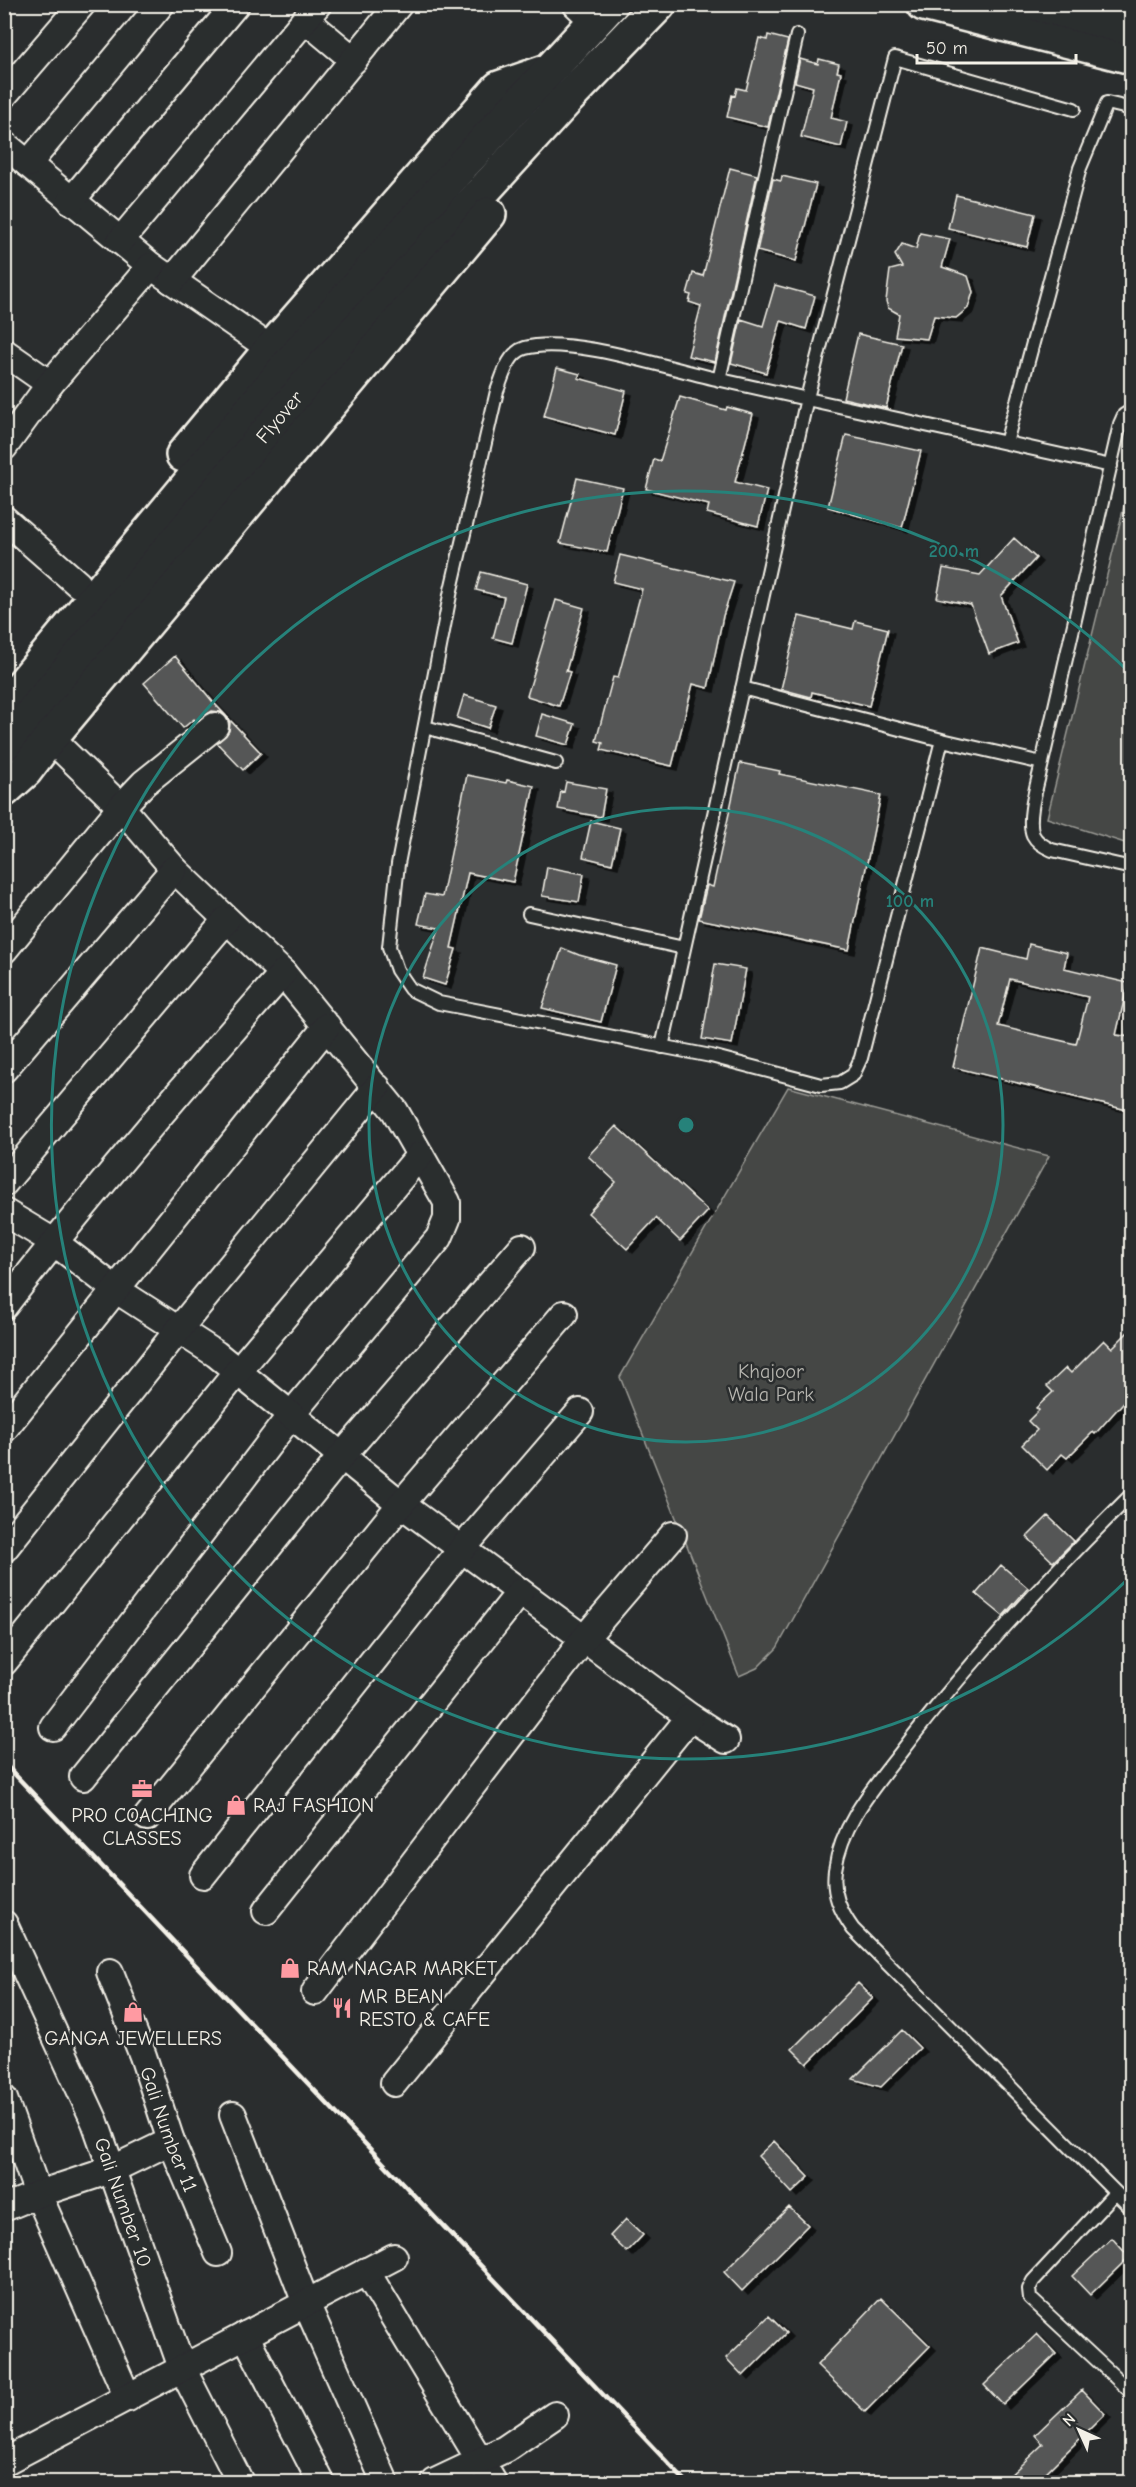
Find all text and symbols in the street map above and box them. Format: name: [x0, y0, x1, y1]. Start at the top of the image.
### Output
scale bar: [917, 27, 1076, 65]
text: 50 m: [926, 38, 968, 59]
street label: Flyover: [251, 386, 308, 448]
text: 200 m: [929, 541, 979, 562]
text: 100 m: [886, 891, 934, 912]
centre of rings: [676, 1115, 696, 1135]
park label: Khajoor Wala Park: [728, 1360, 814, 1406]
office icon: PRO COACHING CLASSES: [130, 1777, 154, 1801]
shop icon: RAJ FASHION: [224, 1793, 248, 1817]
place label: RAJ FASHION: [253, 1794, 374, 1817]
place label: PRO COACHING CLASSES: [71, 1804, 213, 1850]
shop icon: RAM NAGAR MARKET: [278, 1956, 302, 1980]
place label: RAM NAGAR MARKET: [307, 1957, 498, 1980]
place label: MR BEAN RESTO & CAFE: [359, 1985, 490, 2031]
restaurant icon: MR BEAN RESTO & CAFE: [330, 1996, 354, 2020]
shop icon: GANGA JEWELLERS: [121, 2000, 145, 2024]
place label: GANGA JEWELLERS: [44, 2027, 222, 2050]
street label: Gali Number 11: [135, 2064, 202, 2195]
street label: Gali Number 10: [89, 2135, 156, 2270]
north arrow: [1049, 2400, 1109, 2460]
text: N: [1059, 2410, 1079, 2430]

